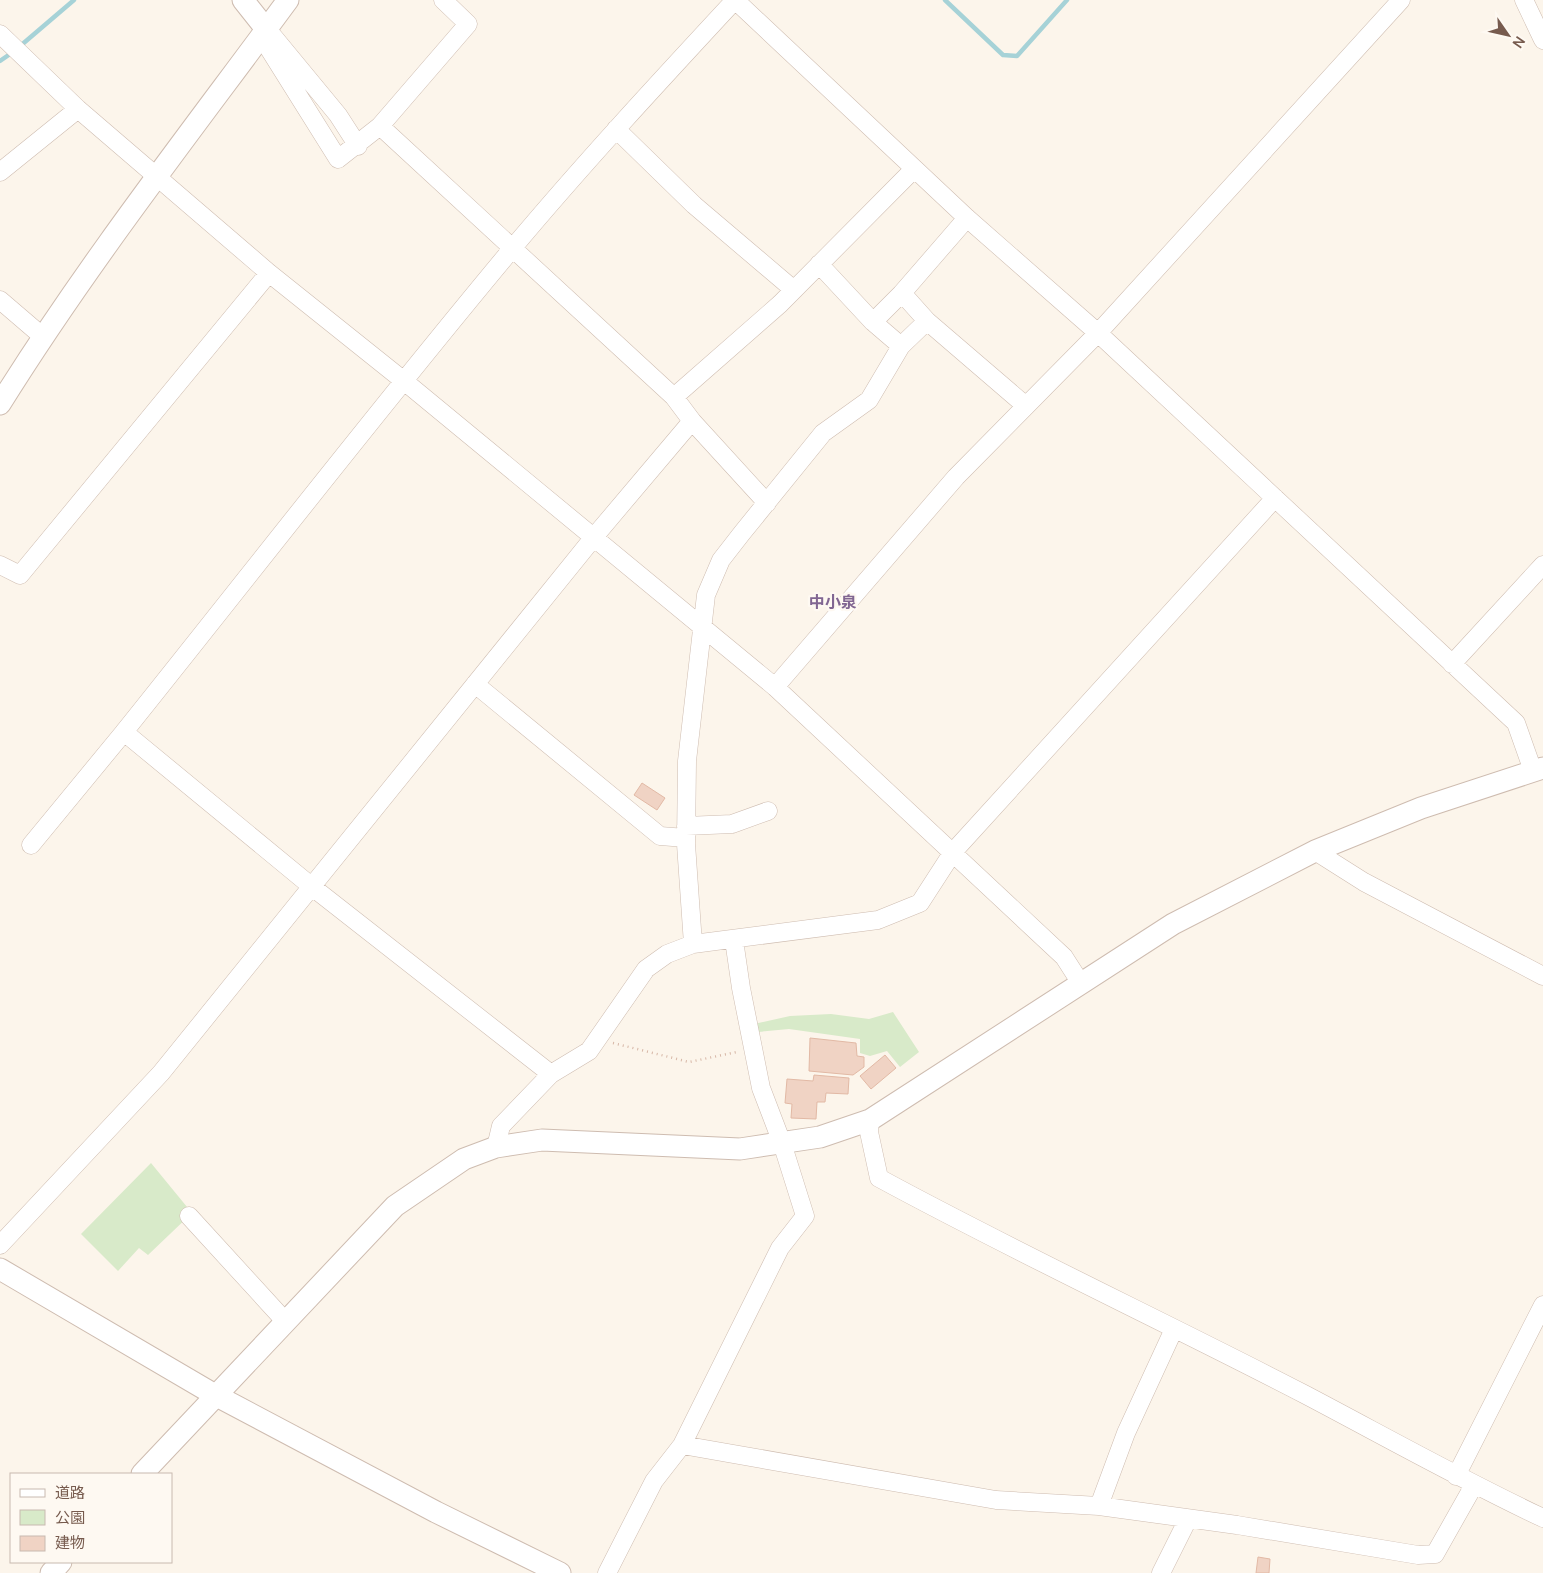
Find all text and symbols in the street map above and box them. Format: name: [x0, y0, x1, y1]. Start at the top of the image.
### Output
north arrow: [1483, 10, 1533, 60]
text: N: [1509, 33, 1530, 52]
district label: 中小泉: [809, 591, 857, 613]
legend: [10, 1473, 172, 1563]
text: 道路: [55, 1482, 85, 1503]
text: 公園: [55, 1507, 85, 1528]
text: 建物: [55, 1532, 85, 1553]

